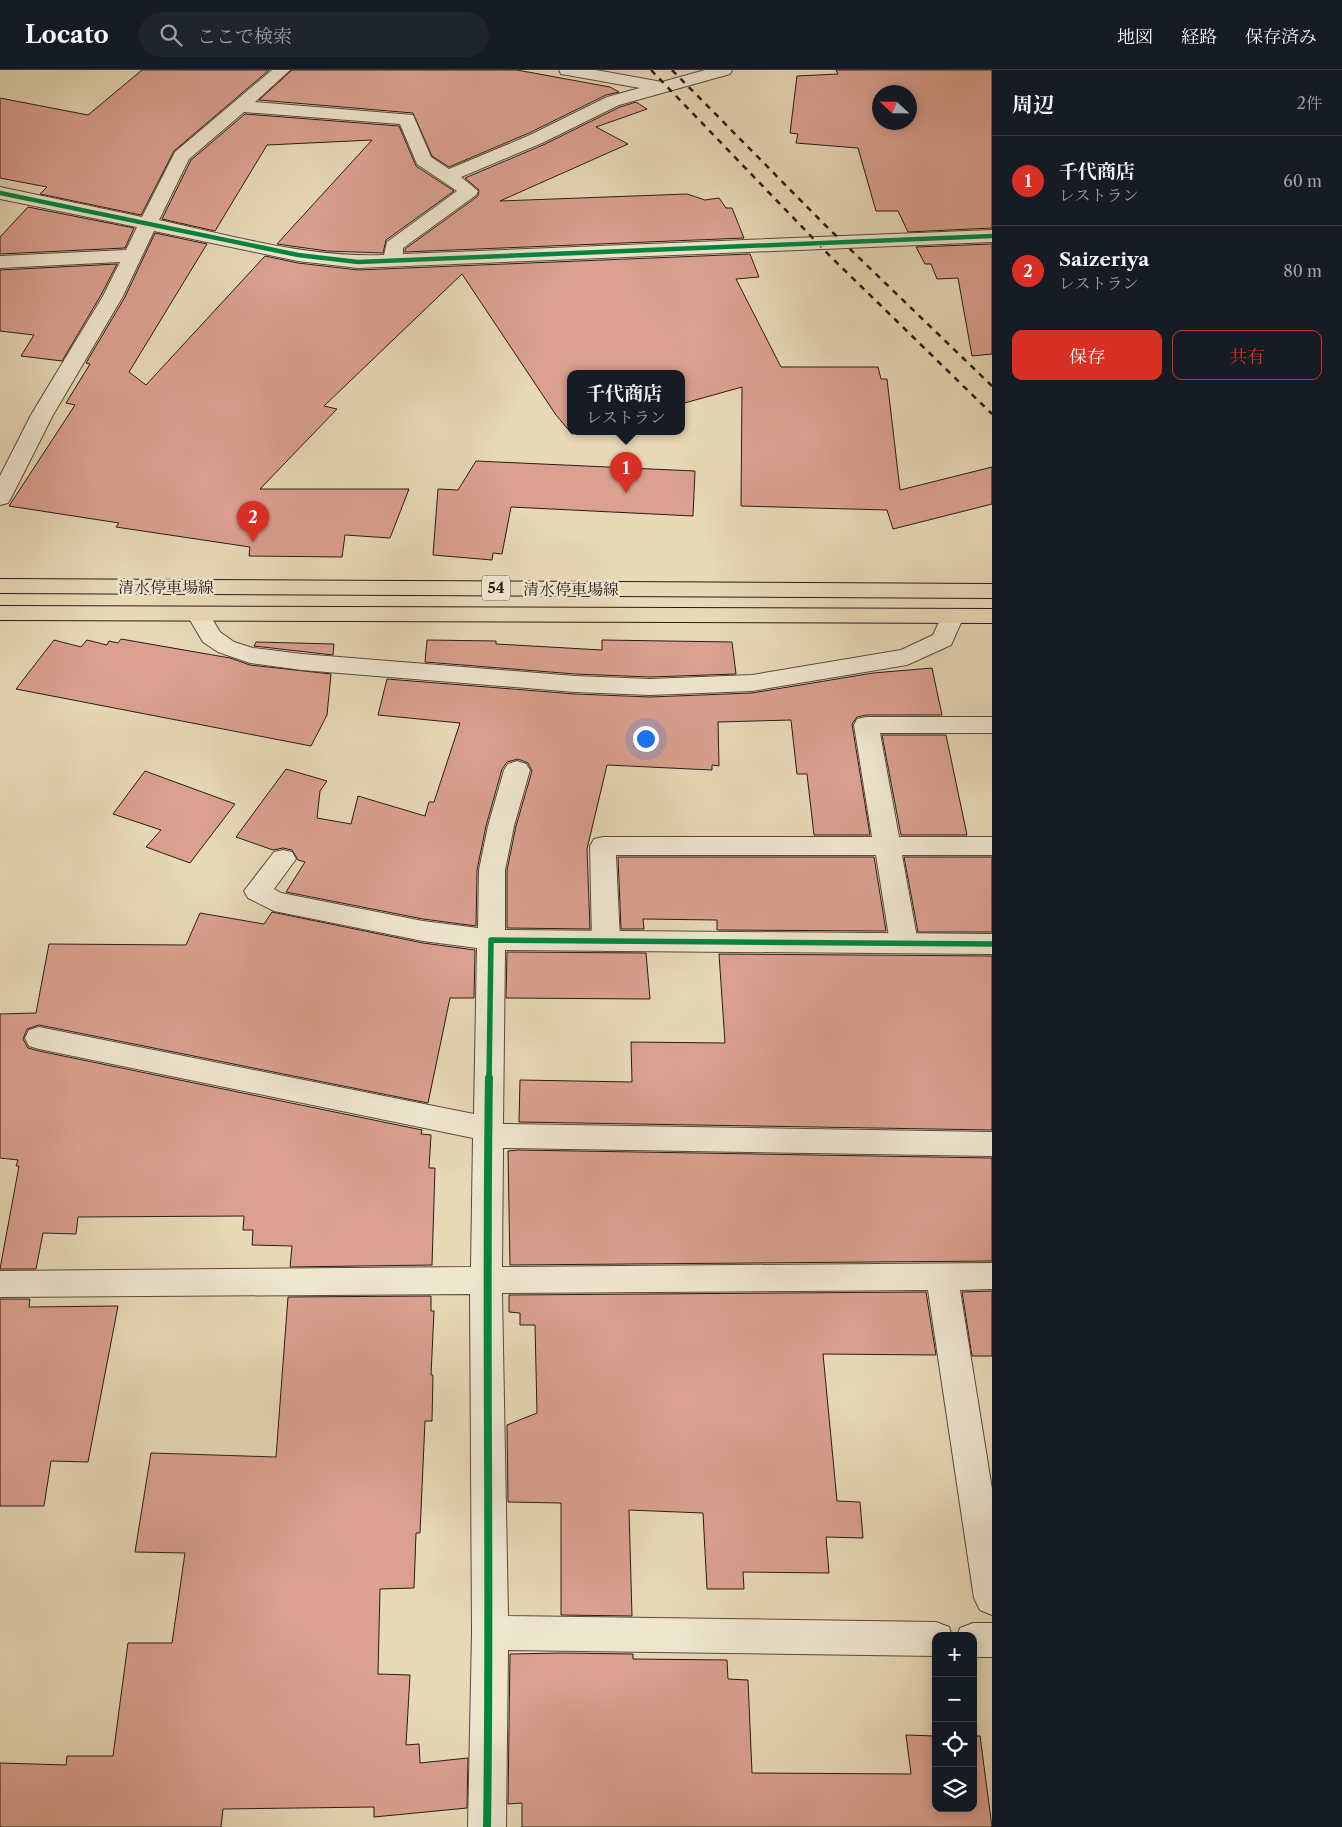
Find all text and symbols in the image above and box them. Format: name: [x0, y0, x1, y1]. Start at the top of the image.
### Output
search box: [139, 12, 489, 57]
text: Locato: [25, 20, 109, 49]
icon: search: [157, 21, 185, 49]
text: ここで検索: [197, 25, 292, 48]
text: 地図: [1117, 26, 1153, 48]
text: 経路: [1181, 26, 1217, 48]
text: 保存済み: [1245, 26, 1317, 48]
north arrow: [872, 85, 917, 130]
text: 周辺: [1012, 92, 1054, 117]
text: 2件: [1297, 93, 1322, 113]
text: 千代商店: [1059, 160, 1135, 183]
text: 1: [1024, 171, 1032, 191]
text: 60 m: [1283, 171, 1322, 191]
text: レストラン: [1059, 185, 1139, 205]
text: Saizeriya: [1059, 248, 1149, 271]
text: 2: [1023, 261, 1033, 281]
text: 80 m: [1283, 261, 1322, 281]
text: レストラン: [1059, 273, 1139, 293]
button: 保存: [1012, 330, 1162, 380]
button: 共有: [1172, 330, 1322, 380]
popup: [567, 370, 685, 435]
text: 千代商店: [586, 382, 662, 405]
text: レストラン: [586, 407, 666, 427]
pin: 1: [610, 452, 642, 493]
pin: 2: [237, 501, 269, 542]
road number: 54: [482, 576, 510, 600]
street label: 清水停車場線: [118, 577, 214, 597]
street label: 清水停車場線: [523, 579, 619, 599]
your location: [633, 726, 659, 752]
map controls: [932, 1632, 977, 1812]
button: +: [932, 1632, 977, 1677]
button: −: [932, 1677, 977, 1722]
button: locate: [932, 1722, 977, 1767]
button: layers: [932, 1767, 977, 1812]

